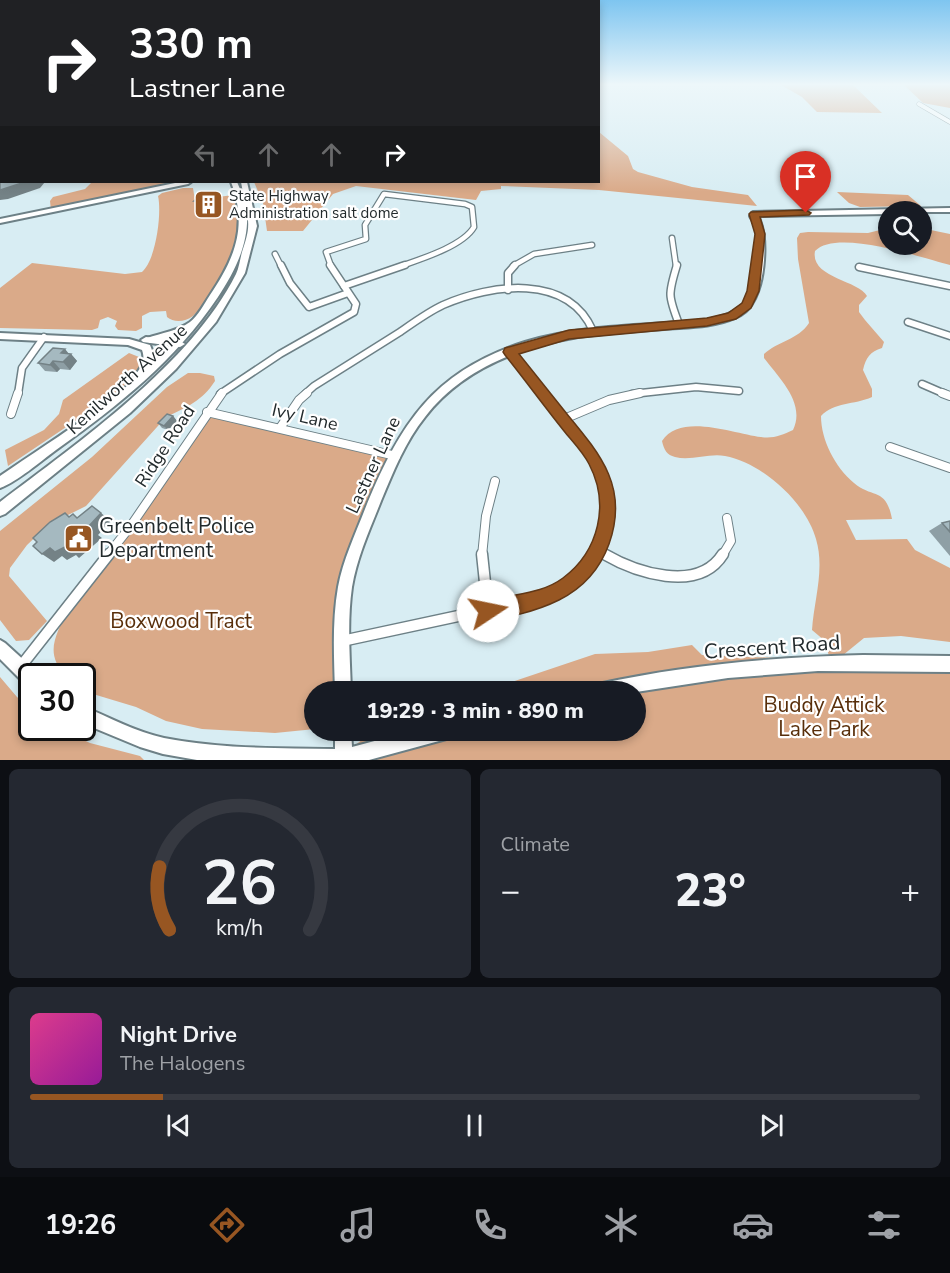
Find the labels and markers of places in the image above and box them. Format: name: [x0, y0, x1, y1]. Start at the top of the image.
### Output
pin: [780, 151, 831, 213]
place label: State Highway Administration salt dome: [229, 186, 399, 223]
building icon: State Highway Administration salt dome: [192, 189, 224, 221]
place label: Greenbelt Police Department: [99, 512, 254, 564]
public building icon: Greenbelt Police Department: [62, 522, 94, 554]

